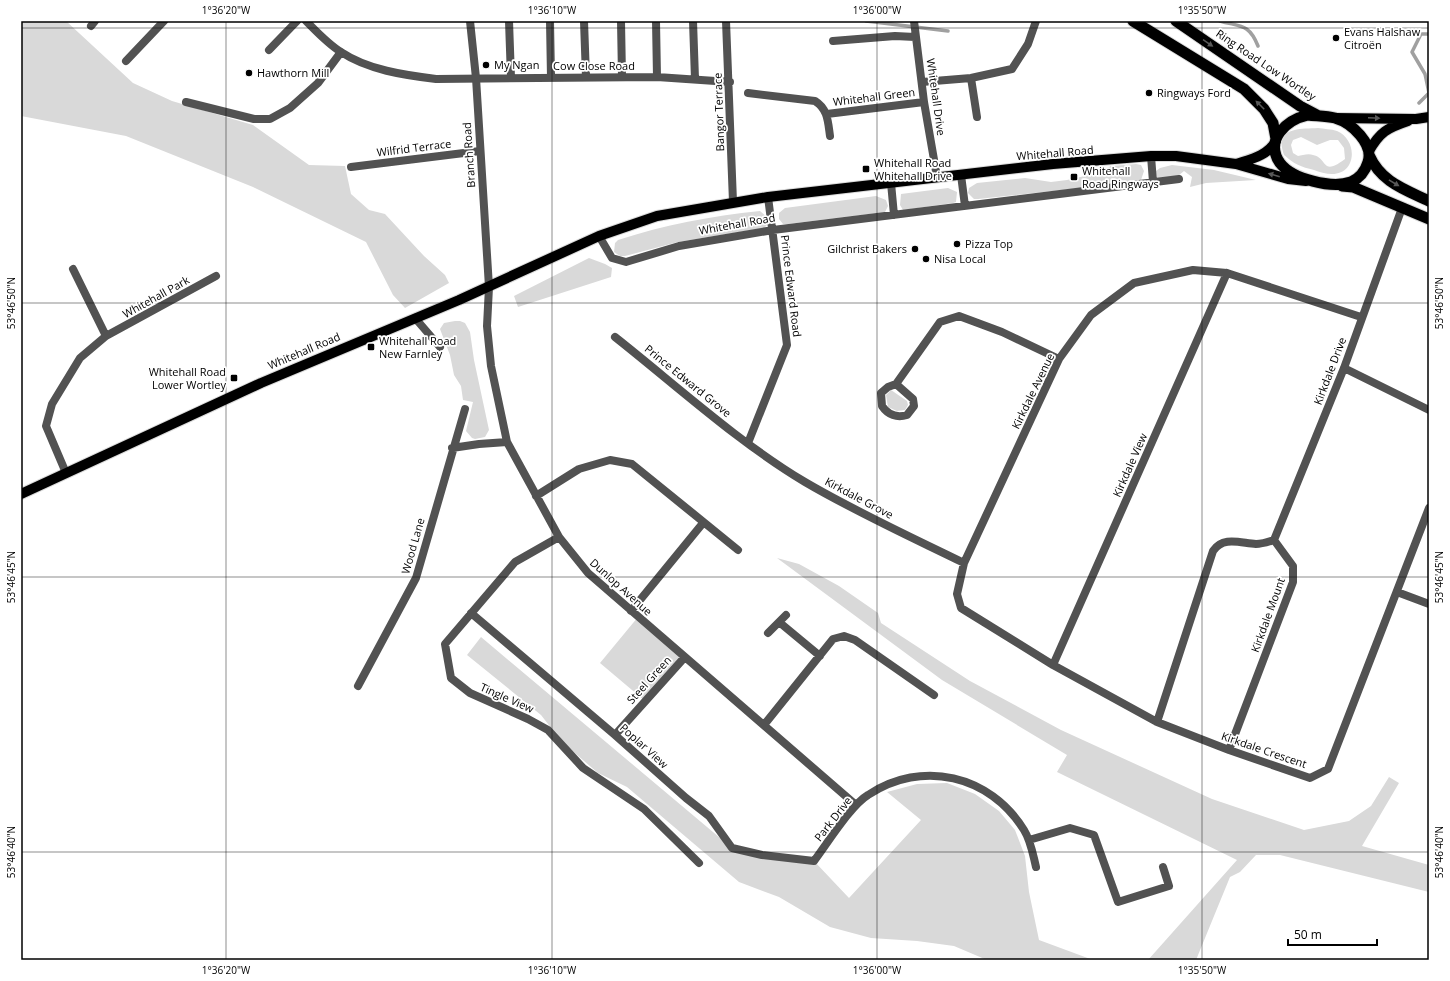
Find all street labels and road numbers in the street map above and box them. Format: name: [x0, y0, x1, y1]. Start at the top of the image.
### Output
street label: Ring Road Low Wortley: [1213, 25, 1320, 104]
street label: Whitehall Drive: [924, 57, 949, 137]
street label: Cow Close Road: [553, 58, 635, 73]
street label: Bangor Terrace: [710, 72, 727, 152]
street label: Whitehall Green: [832, 84, 916, 109]
street label: Branch Road: [459, 122, 478, 188]
street label: Wilfrid Terrace: [376, 135, 452, 160]
street label: Whitehall Road: [1016, 142, 1094, 163]
street label: Whitehall Road: [698, 209, 776, 238]
street label: Prince Edward Road: [778, 234, 805, 338]
street label: Whitehall Park: [120, 272, 192, 321]
street label: Whitehall Road: [265, 329, 342, 373]
street label: Kirkdale Drive: [1310, 335, 1349, 407]
street label: Prince Edward Grove: [642, 341, 735, 420]
street label: Kirkdale Avenue: [1008, 350, 1057, 431]
street label: Kirkdale View: [1109, 430, 1151, 499]
street label: Kirkdale Grove: [822, 473, 896, 522]
street label: Wood Lane: [397, 516, 428, 576]
street label: Dunlop Avenue: [587, 555, 656, 619]
street label: Kirkdale Mount: [1247, 575, 1288, 654]
street label: Steel Green: [623, 653, 674, 707]
street label: Tingle View: [478, 679, 537, 716]
street label: Poplar View: [617, 720, 672, 772]
street label: Kirkdale Crescent: [1219, 728, 1309, 771]
street label: Park Drive: [810, 793, 855, 844]

